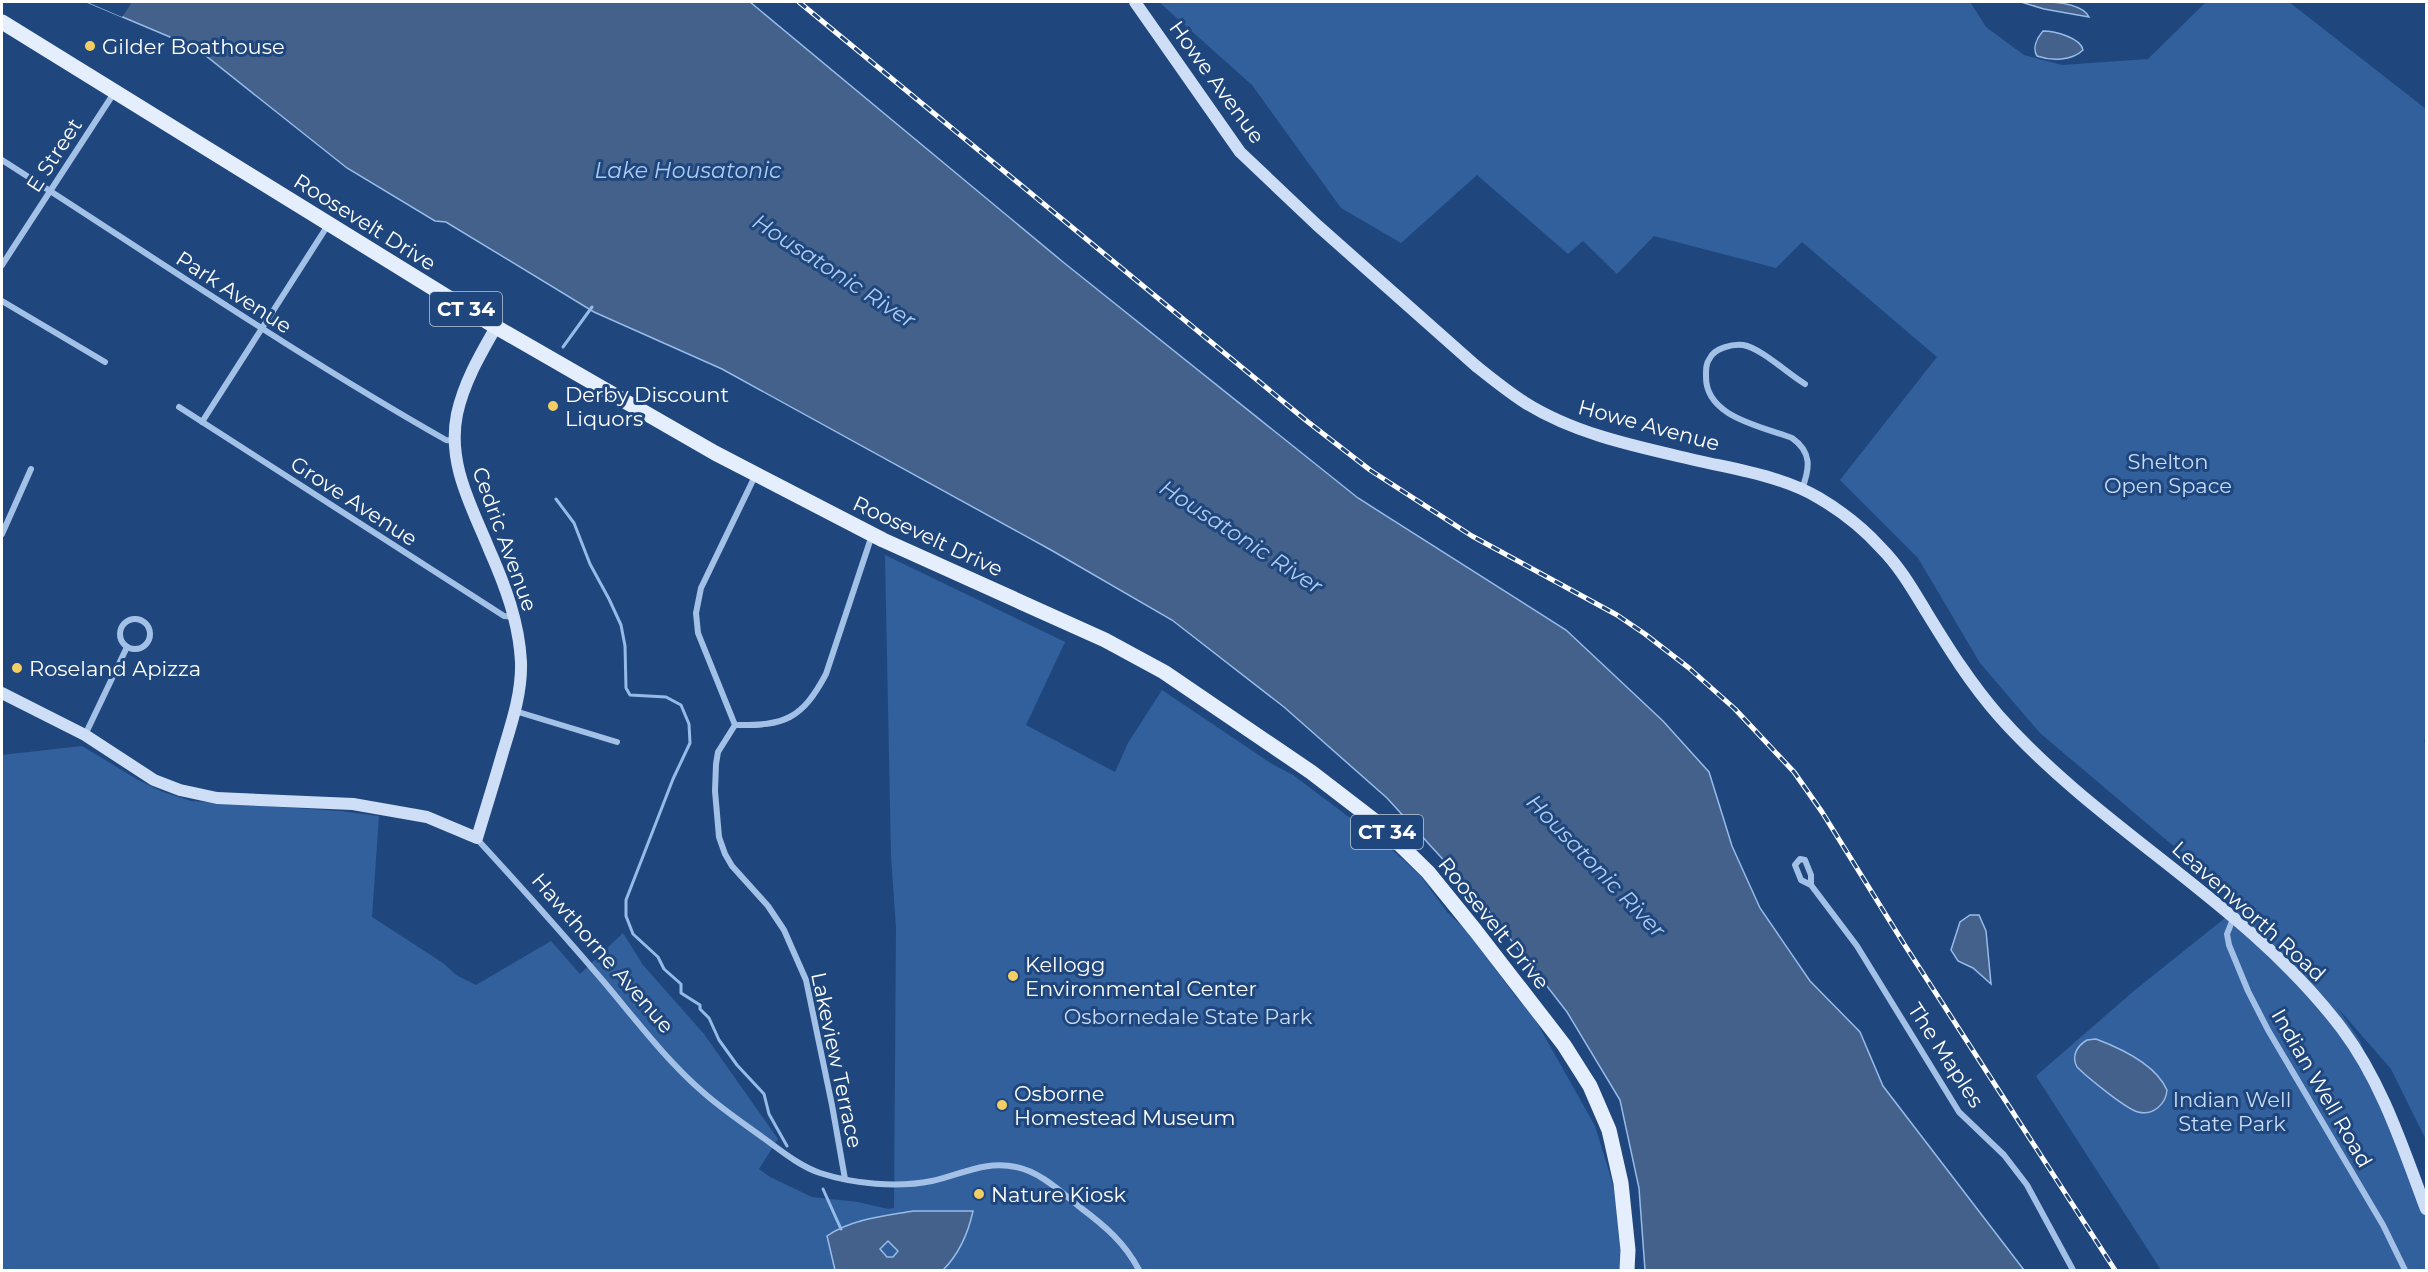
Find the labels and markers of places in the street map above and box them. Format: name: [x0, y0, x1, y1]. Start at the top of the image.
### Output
place label: Gilder Boathouse: [102, 34, 285, 59]
marker: Gilder Boathouse: [83, 39, 97, 53]
place label: Derby Discount Liquors: [565, 382, 729, 431]
marker: Derby Discount Liquors: [546, 399, 560, 413]
place label: Roseland Apizza: [29, 656, 201, 681]
marker: Roseland Apizza: [10, 661, 24, 675]
place label: Kellogg Environmental Center: [1025, 952, 1257, 1001]
marker: Kellogg Environmental Center: [1006, 969, 1020, 983]
place label: Osborne Homestead Museum: [1014, 1081, 1236, 1130]
marker: Osborne Homestead Museum: [995, 1098, 1009, 1112]
place label: Nature Kiosk: [991, 1182, 1126, 1207]
marker: Nature Kiosk: [972, 1187, 986, 1201]

